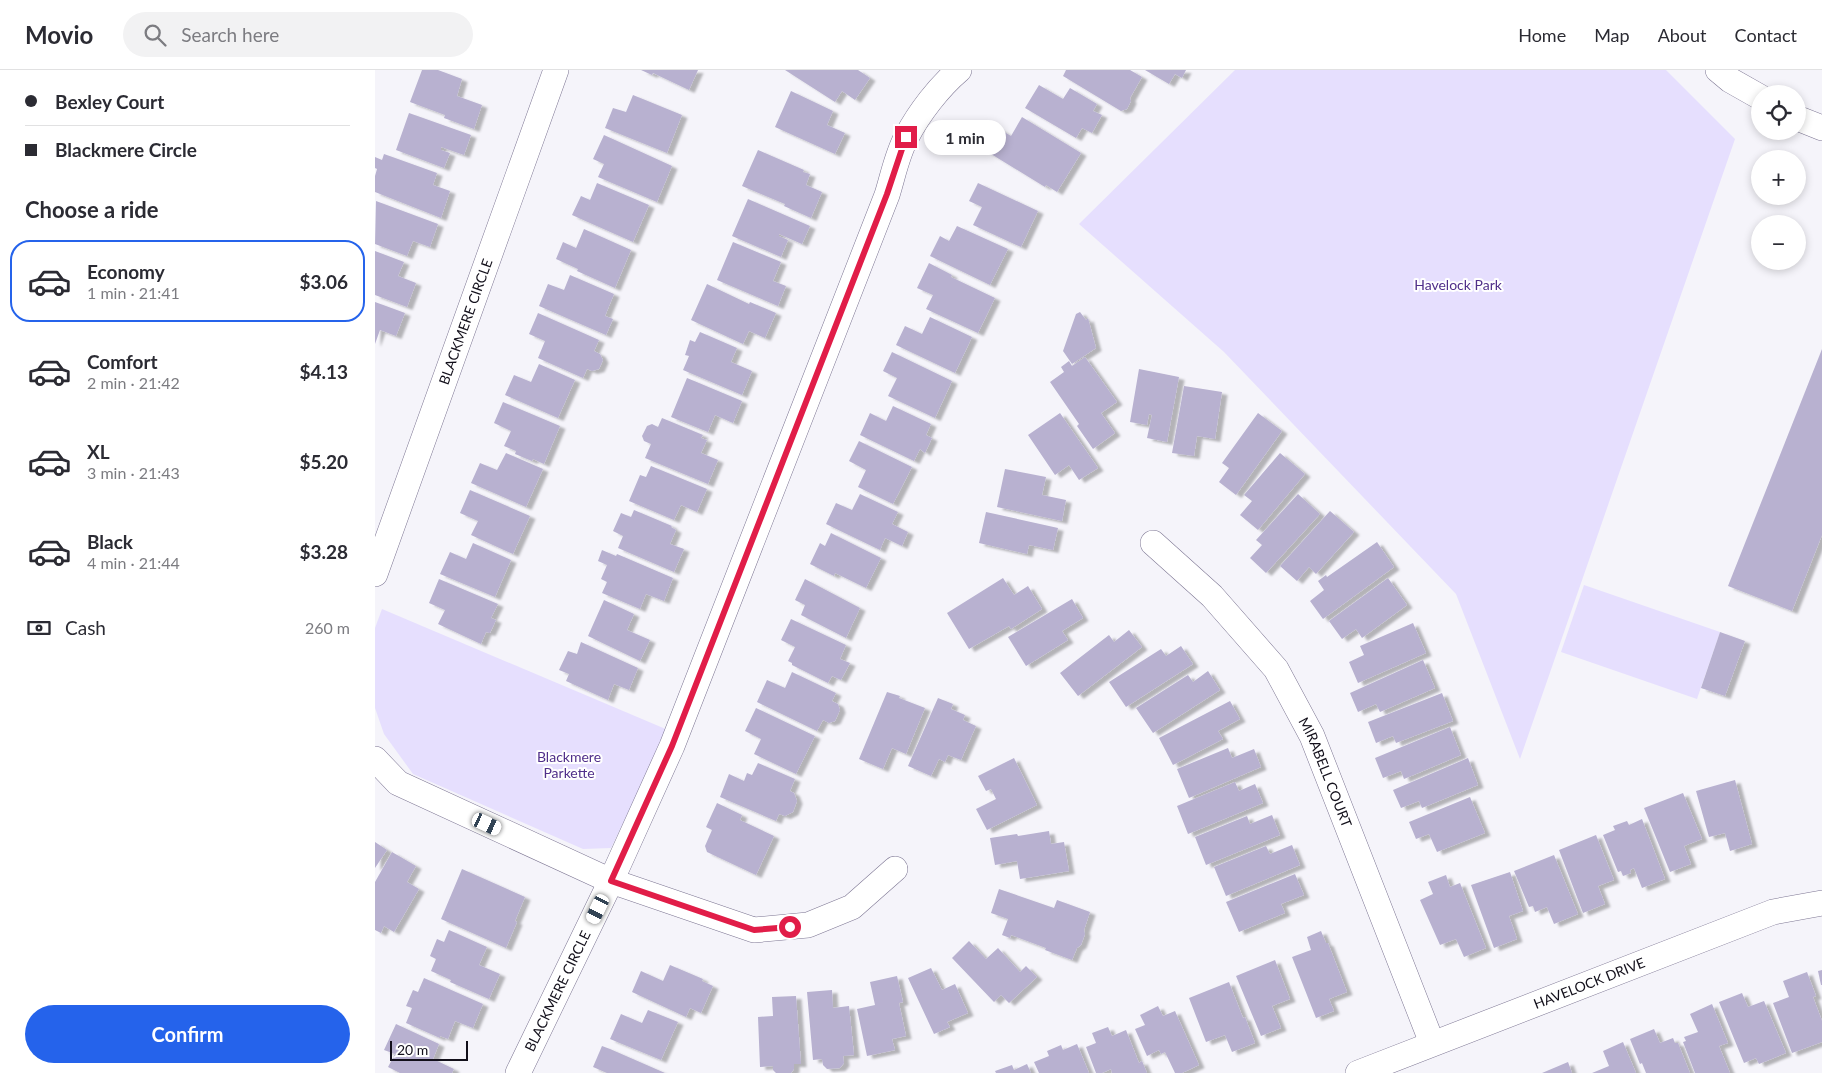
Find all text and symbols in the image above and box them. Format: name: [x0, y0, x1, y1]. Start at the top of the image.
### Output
search box: [123, 12, 473, 57]
text: Movio: [25, 20, 93, 49]
icon: search: [141, 21, 169, 49]
text: Search here: [181, 23, 279, 46]
text: Home: [1518, 24, 1566, 46]
text: Map: [1594, 24, 1630, 46]
text: About: [1658, 24, 1707, 46]
text: Contact: [1735, 24, 1797, 46]
map controls: [1751, 85, 1806, 270]
button: locate: [1751, 85, 1806, 140]
text: Bexley Court: [55, 90, 164, 113]
callout: 1 min: [923, 120, 1006, 154]
route end: [895, 126, 917, 148]
text: 1 min: [945, 128, 985, 147]
text: Blackmere Circle: [55, 138, 197, 161]
button: +: [1751, 150, 1806, 205]
text: Choose a ride: [25, 196, 159, 223]
button: −: [1751, 215, 1806, 270]
street label: BLACKMERE CIRCLE: [435, 256, 495, 387]
icon: car: [27, 259, 72, 304]
text: Economy: [87, 260, 165, 283]
text: $3.06: [299, 270, 348, 293]
park label: Havelock Park: [1414, 276, 1503, 293]
text: 1 min · 21:41: [87, 283, 180, 302]
icon: car: [27, 349, 72, 394]
text: Comfort: [87, 350, 158, 373]
text: $4.13: [299, 360, 348, 383]
text: 2 min · 21:42: [87, 373, 180, 392]
icon: car: [27, 439, 72, 484]
text: XL: [87, 440, 110, 463]
text: $5.20: [299, 450, 348, 473]
text: 3 min · 21:43: [87, 463, 180, 482]
icon: car: [27, 529, 72, 574]
text: Black: [87, 530, 133, 553]
text: $3.28: [299, 540, 348, 563]
text: 4 min · 21:44: [87, 553, 180, 572]
icon: cash: [25, 614, 53, 642]
text: Cash: [65, 616, 106, 639]
text: 260 m: [305, 618, 350, 637]
street label: MIRABELL COURT: [1295, 714, 1356, 830]
park label: Blackmere Parkette: [537, 748, 601, 781]
car: [470, 811, 503, 837]
car: [584, 892, 611, 926]
route start: [779, 916, 801, 938]
street label: BLACKMERE CIRCLE: [521, 928, 594, 1054]
street label: HAVELOCK DRIVE: [1531, 954, 1647, 1012]
button: Confirm: [25, 1005, 350, 1063]
scale bar: [390, 1038, 467, 1061]
text: 20 m: [397, 1041, 428, 1058]

